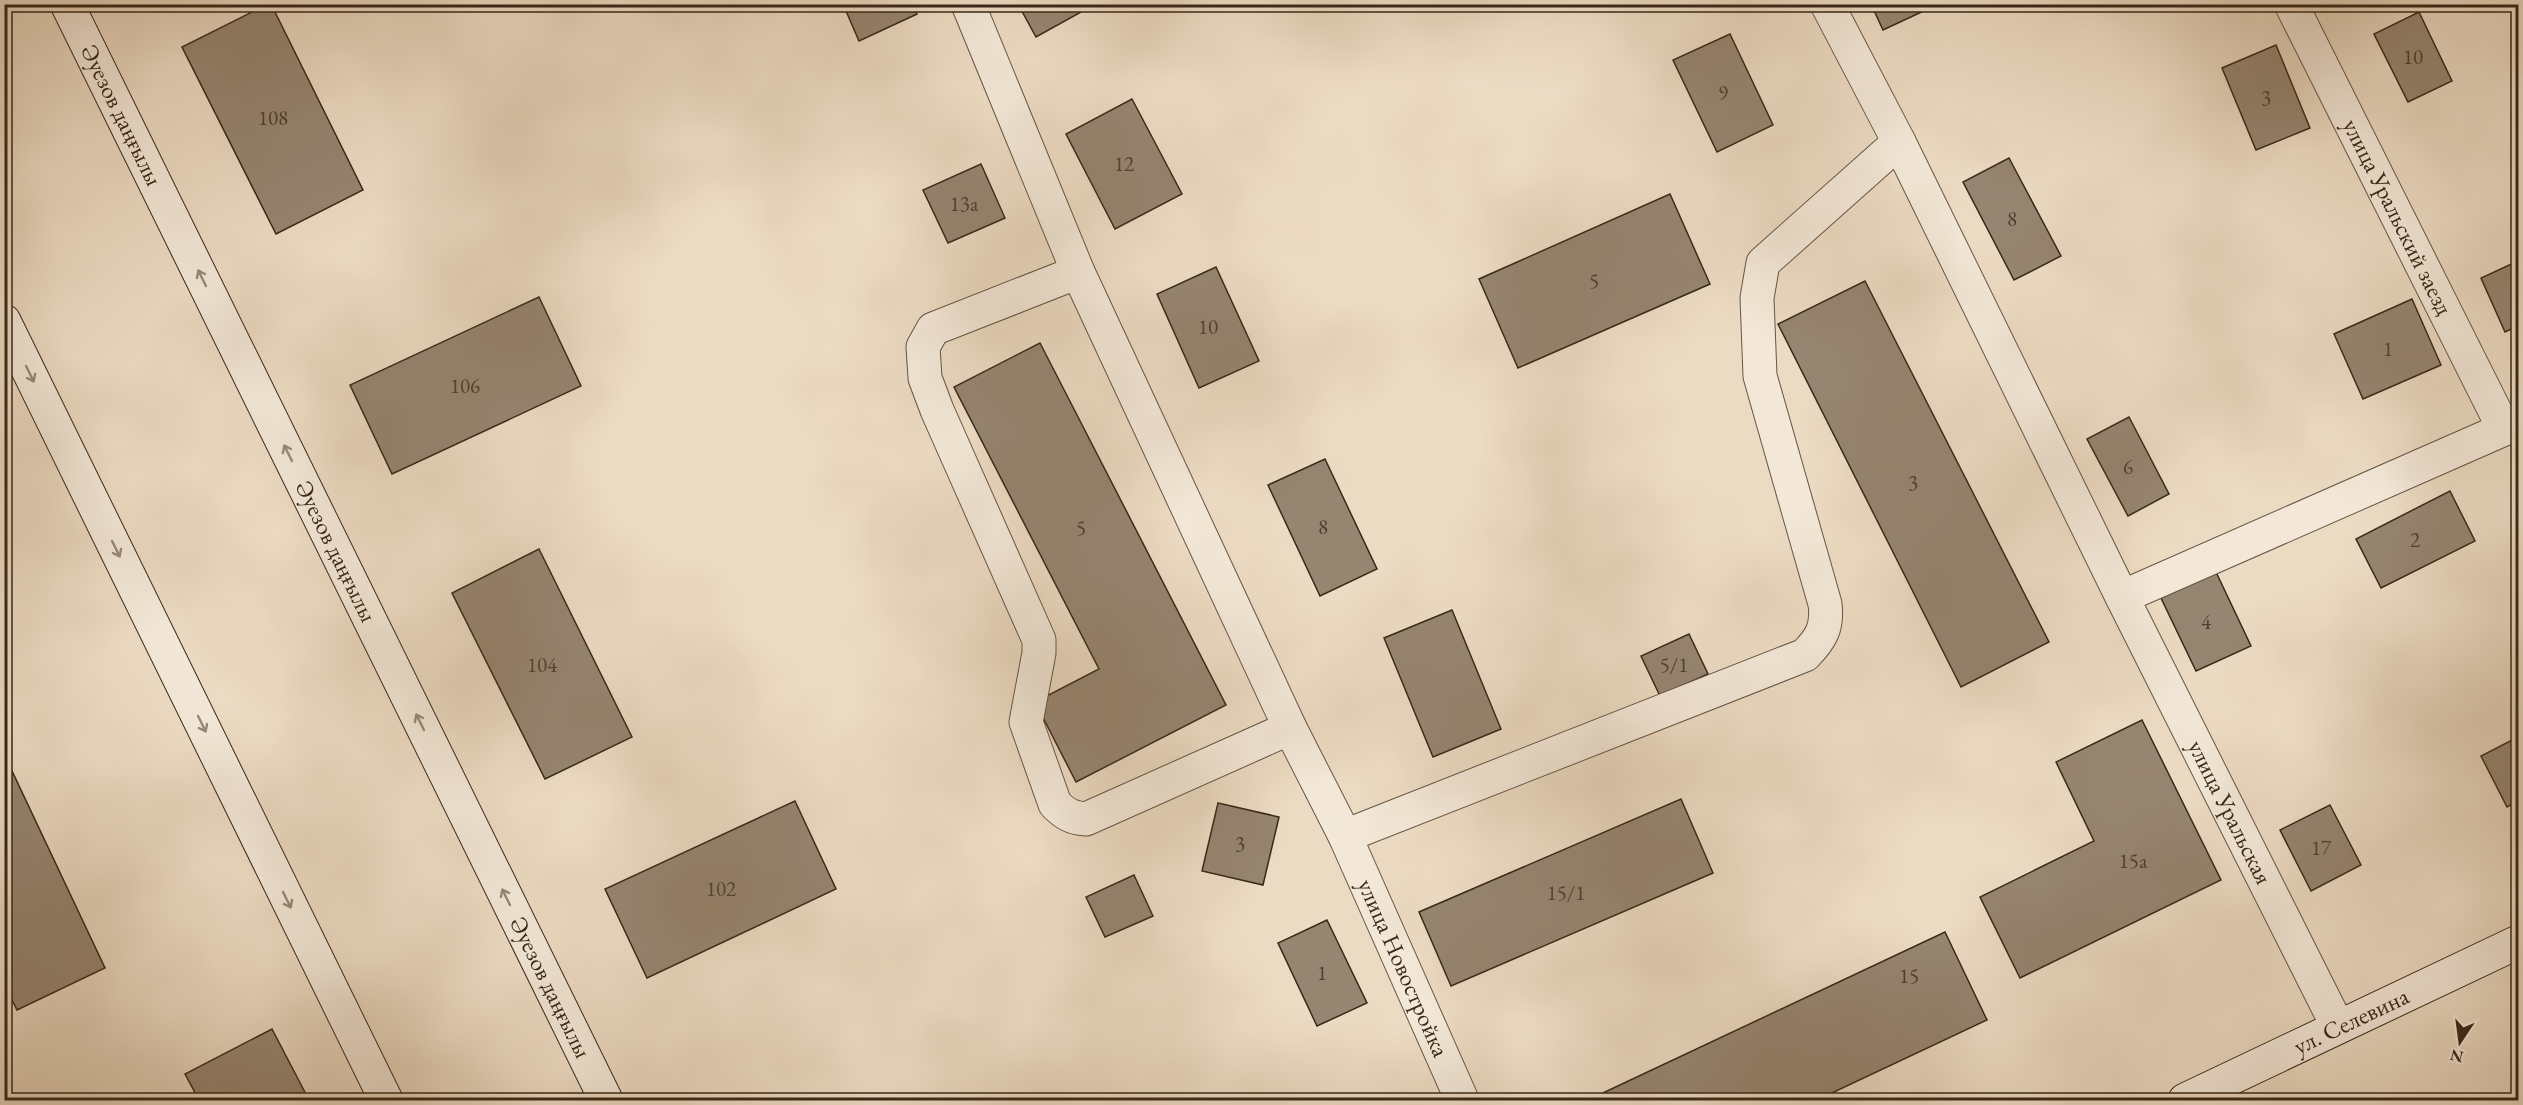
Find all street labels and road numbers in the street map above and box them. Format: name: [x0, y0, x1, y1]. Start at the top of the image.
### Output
street label: Әуезов даңғылы: [74, 39, 170, 191]
street label: улица Уральский заезд: [2336, 113, 2460, 320]
street label: Әуезов даңғылы: [289, 475, 385, 627]
street label: улица Уральская: [2181, 734, 2280, 889]
street label: улица Новостройка: [1351, 874, 1457, 1062]
street label: Әуезов даңғылы: [503, 911, 599, 1063]
street label: ул. Селевина: [2288, 980, 2414, 1061]

